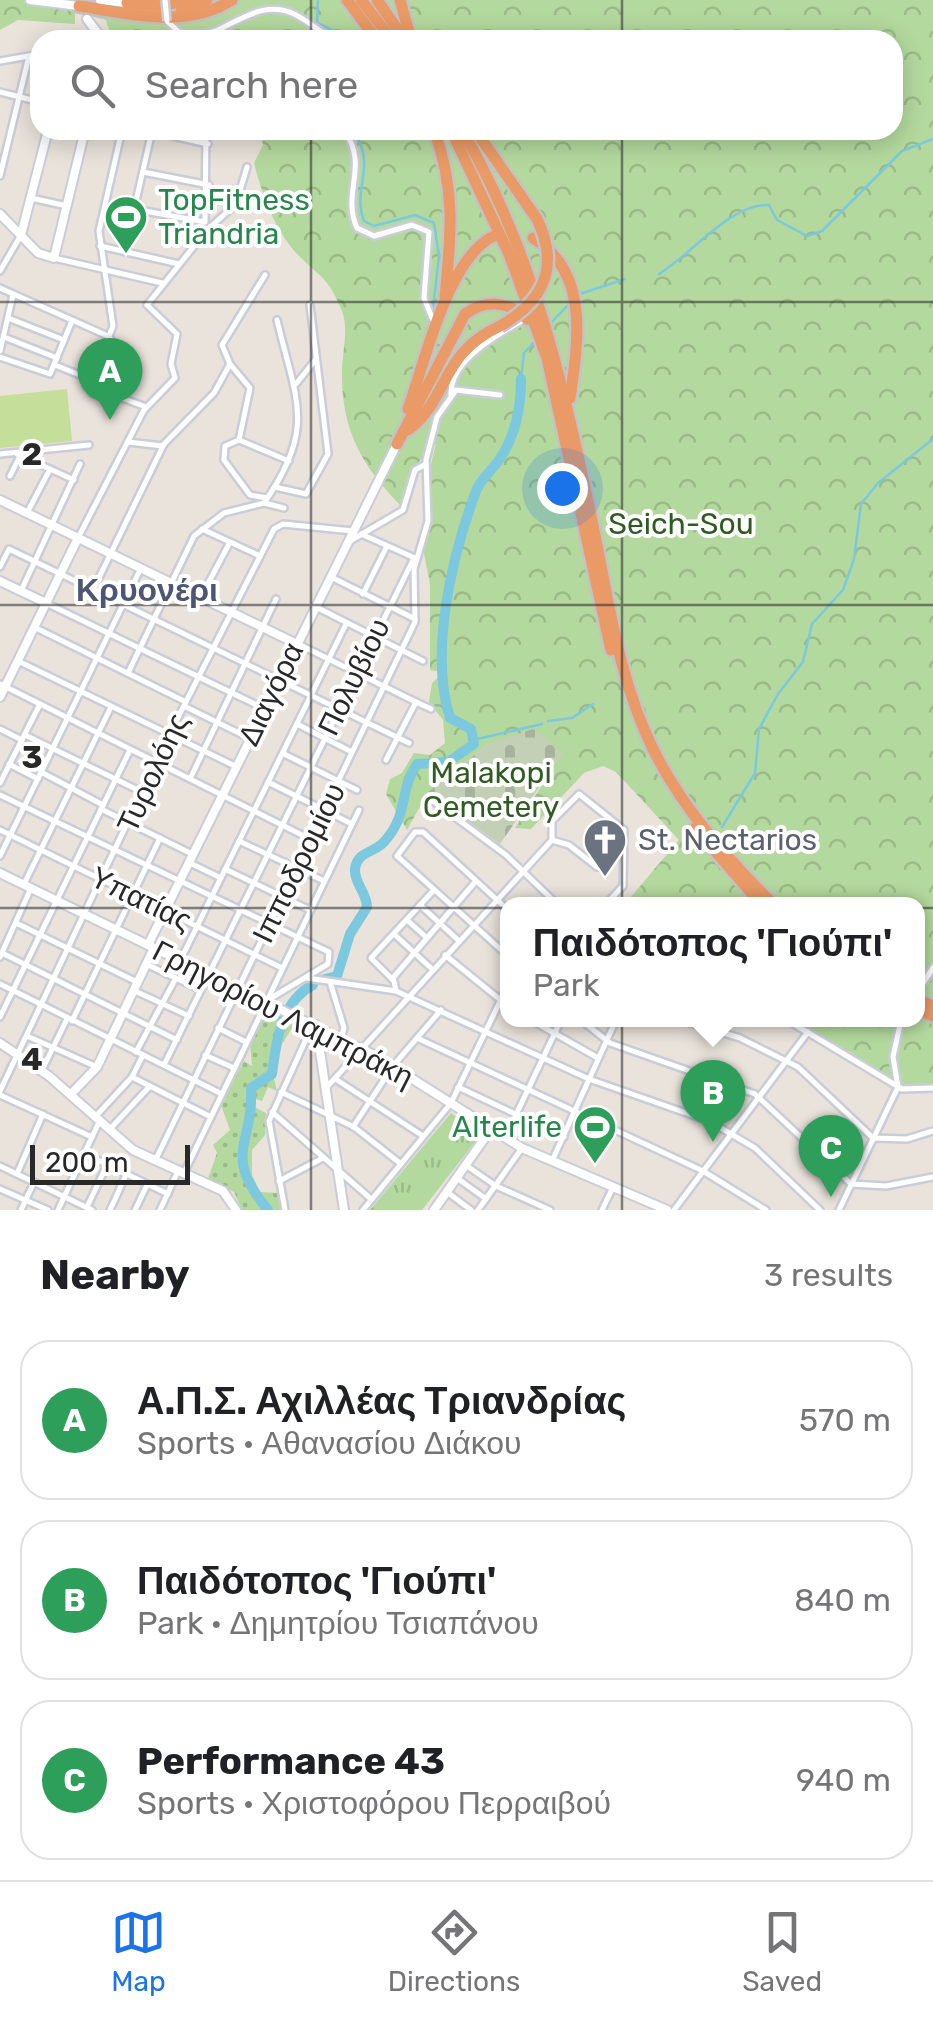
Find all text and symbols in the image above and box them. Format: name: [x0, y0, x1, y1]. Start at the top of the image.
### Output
search box: [30, 30, 903, 140]
icon: search: [65, 58, 120, 113]
text: Search here: [145, 62, 358, 108]
place label: TopFitness Triandria: [158, 182, 310, 252]
sports icon: TopFitness Triandria: [103, 194, 149, 255]
pin: A: [78, 338, 142, 420]
text: 2: [22, 435, 42, 473]
your location: [537, 463, 588, 514]
park label: Seich-Sou: [608, 506, 754, 542]
district label: Κρυονέρι: [76, 571, 218, 609]
street label: Πολυβίου: [310, 613, 398, 741]
street label: Διαγόρα: [231, 637, 311, 751]
street label: Τυρολόης: [110, 708, 196, 838]
text: 3: [21, 738, 43, 776]
park label: Malakopi Cemetery: [423, 755, 559, 825]
street label: Ιπποδρομίου: [245, 777, 353, 949]
church icon: St. Nectarios: [582, 817, 628, 878]
place label: St. Nectarios: [638, 822, 817, 858]
street label: Υπατίας: [85, 859, 197, 939]
popup: [500, 897, 925, 1027]
text: Παιδότοπος 'Γιούπι': [533, 920, 892, 966]
street label: Γρηγορίου Λαμπράκη: [147, 933, 419, 1095]
text: Park: [533, 966, 599, 1004]
text: 4: [21, 1040, 43, 1078]
pin: B: [680, 1060, 746, 1142]
sports icon: Alterlife: [572, 1104, 618, 1165]
place label: Alterlife: [452, 1109, 562, 1145]
pin: C: [798, 1114, 864, 1197]
scale bar: [30, 1140, 190, 1184]
text: 200 m: [45, 1146, 129, 1179]
text: Nearby: [40, 1250, 190, 1300]
text: 3 results: [764, 1256, 893, 1294]
text: Α.Π.Σ. Αχιλλέας Τριανδρίας: [137, 1378, 626, 1424]
text: A: [63, 1401, 86, 1439]
text: 570 m: [799, 1401, 891, 1439]
text: Sports · Αθανασίου Διάκου: [137, 1424, 522, 1462]
text: Παιδότοπος 'Γιούπι': [137, 1558, 496, 1604]
text: B: [63, 1581, 86, 1619]
text: 840 m: [794, 1581, 891, 1619]
text: Park · Δημητρίου Τσιαπάνου: [137, 1604, 539, 1642]
text: Performance 43: [137, 1738, 445, 1784]
text: C: [63, 1761, 86, 1799]
text: 940 m: [796, 1761, 891, 1799]
text: Sports · Χριστοφόρου Περραιβού: [137, 1784, 611, 1822]
tab: Map: [111, 1905, 166, 1998]
tab: Directions: [388, 1905, 520, 1998]
tab: Saved: [742, 1905, 822, 1998]

